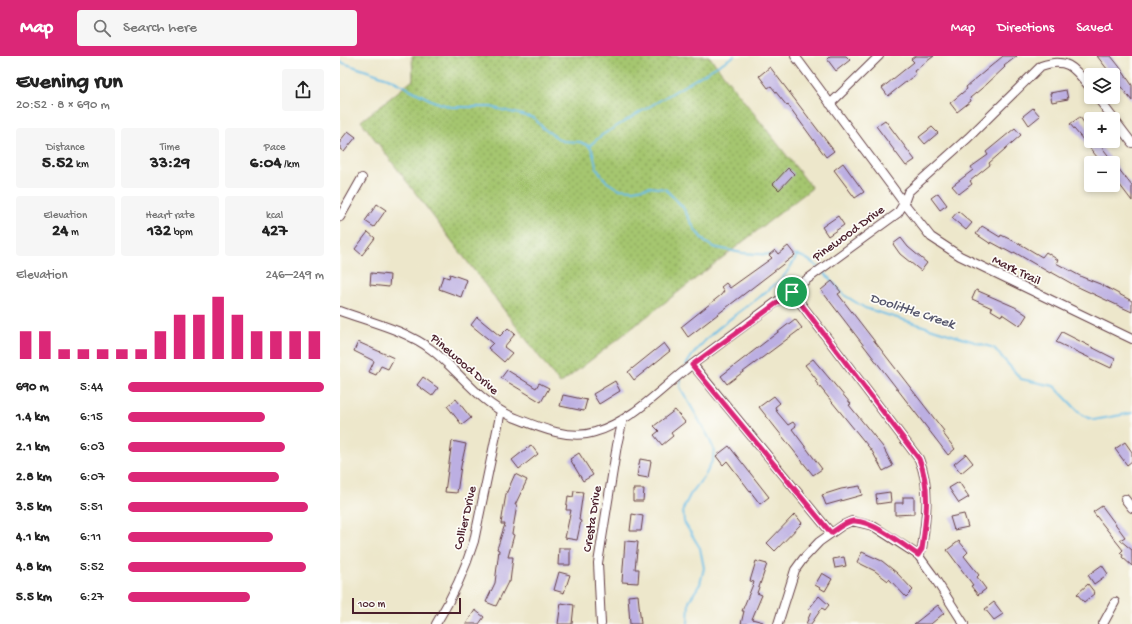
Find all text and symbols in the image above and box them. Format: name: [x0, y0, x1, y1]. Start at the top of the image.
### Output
search box: [77, 10, 357, 46]
text: Map: [20, 17, 53, 40]
icon: search: [91, 17, 113, 39]
text: Search here: [123, 19, 197, 37]
text: Map: [951, 20, 975, 37]
text: Directions: [997, 20, 1054, 37]
text: Saved: [1076, 20, 1112, 37]
map controls: [1084, 68, 1120, 192]
button: layers: [1084, 68, 1120, 104]
button: share: [282, 69, 324, 111]
text: Evening run: [16, 70, 123, 96]
text: 20:52 · 8 × 690 m: [16, 98, 110, 113]
button: +: [1084, 112, 1120, 148]
text: Distance: [46, 142, 85, 154]
text: Time: [160, 142, 180, 154]
text: Pace: [264, 142, 285, 154]
text: 5.52: [42, 154, 73, 174]
text: 33:29: [150, 154, 190, 174]
text: 6:04: [250, 154, 282, 174]
button: −: [1084, 156, 1120, 192]
text: km: [73, 159, 89, 171]
text: /km: [282, 159, 299, 171]
street label: Pinewood Drive: [809, 203, 888, 266]
text: Elevation: [43, 210, 87, 222]
text: Heart rate: [145, 210, 195, 222]
text: kcal: [266, 210, 283, 222]
text: 24: [52, 222, 68, 242]
text: 132: [147, 222, 171, 242]
text: 427: [262, 222, 287, 242]
text: m: [68, 227, 79, 239]
text: bpm: [171, 227, 193, 239]
street label: Mark Trail: [989, 253, 1043, 289]
text: Elevation: [16, 268, 68, 283]
text: 246–249 m: [266, 268, 324, 283]
pin: [775, 275, 809, 309]
icon: arrive: [781, 281, 803, 303]
water label: Doolittle Creek: [867, 290, 958, 334]
street label: Pinewood Drive: [426, 331, 501, 399]
text: 690 m: [16, 380, 49, 395]
text: 5:44: [80, 380, 103, 395]
text: 1.4 km: [16, 410, 50, 425]
text: 6:15: [80, 410, 103, 425]
text: 2.1 km: [16, 440, 50, 455]
text: 6:03: [80, 440, 105, 455]
text: 2.8 km: [16, 470, 52, 485]
text: 6:07: [80, 470, 105, 485]
street label: Collier Drive: [451, 484, 481, 551]
street label: Cresta Drive: [580, 484, 606, 553]
text: 3.5 km: [16, 500, 52, 515]
text: 5:51: [80, 500, 103, 515]
text: 4.1 km: [16, 530, 50, 545]
text: 6:11: [80, 530, 101, 545]
text: 4.8 km: [16, 560, 51, 575]
text: 5:52: [80, 560, 104, 575]
text: 5.5 km: [16, 590, 52, 605]
text: 6:27: [80, 590, 104, 605]
scale bar: [352, 596, 461, 615]
text: 100 m: [358, 599, 385, 611]

